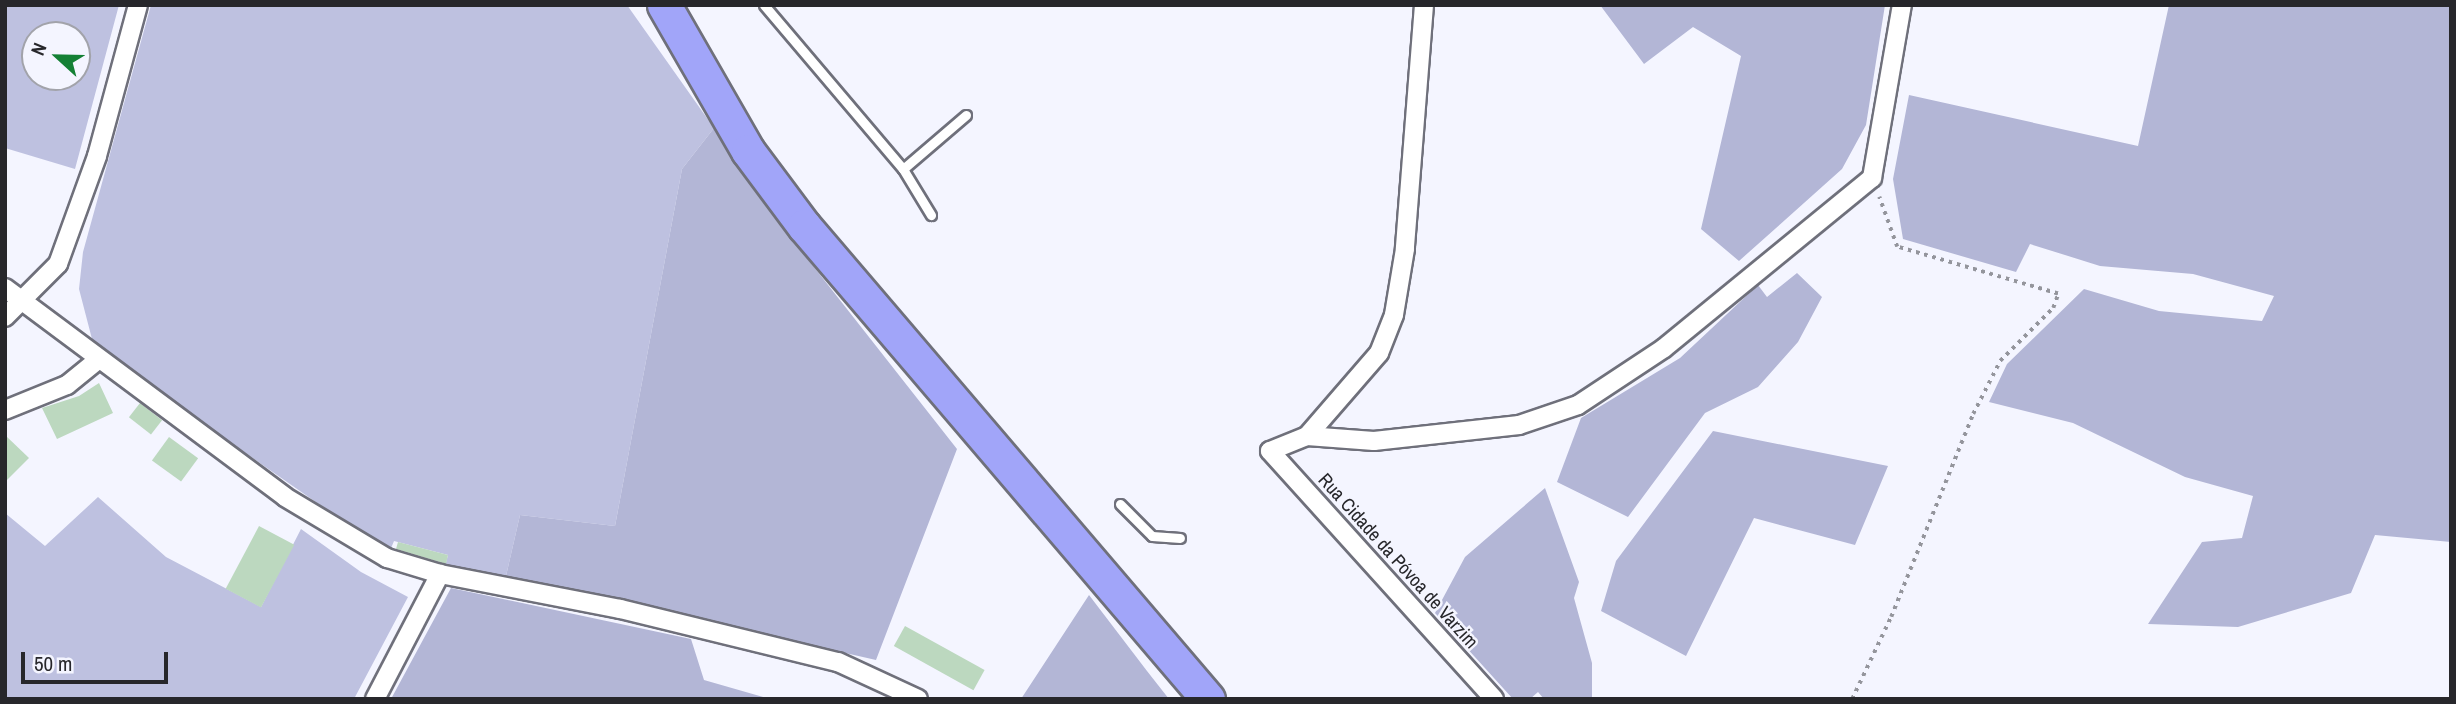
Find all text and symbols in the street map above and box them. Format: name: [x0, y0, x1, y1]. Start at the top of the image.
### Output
north arrow: [21, 21, 91, 91]
text: N: [24, 39, 53, 59]
street label: Rua Cidade da Póvoa de Varzim: [1313, 469, 1483, 653]
scale bar: [24, 638, 172, 682]
text: 50 m: [34, 649, 72, 678]

